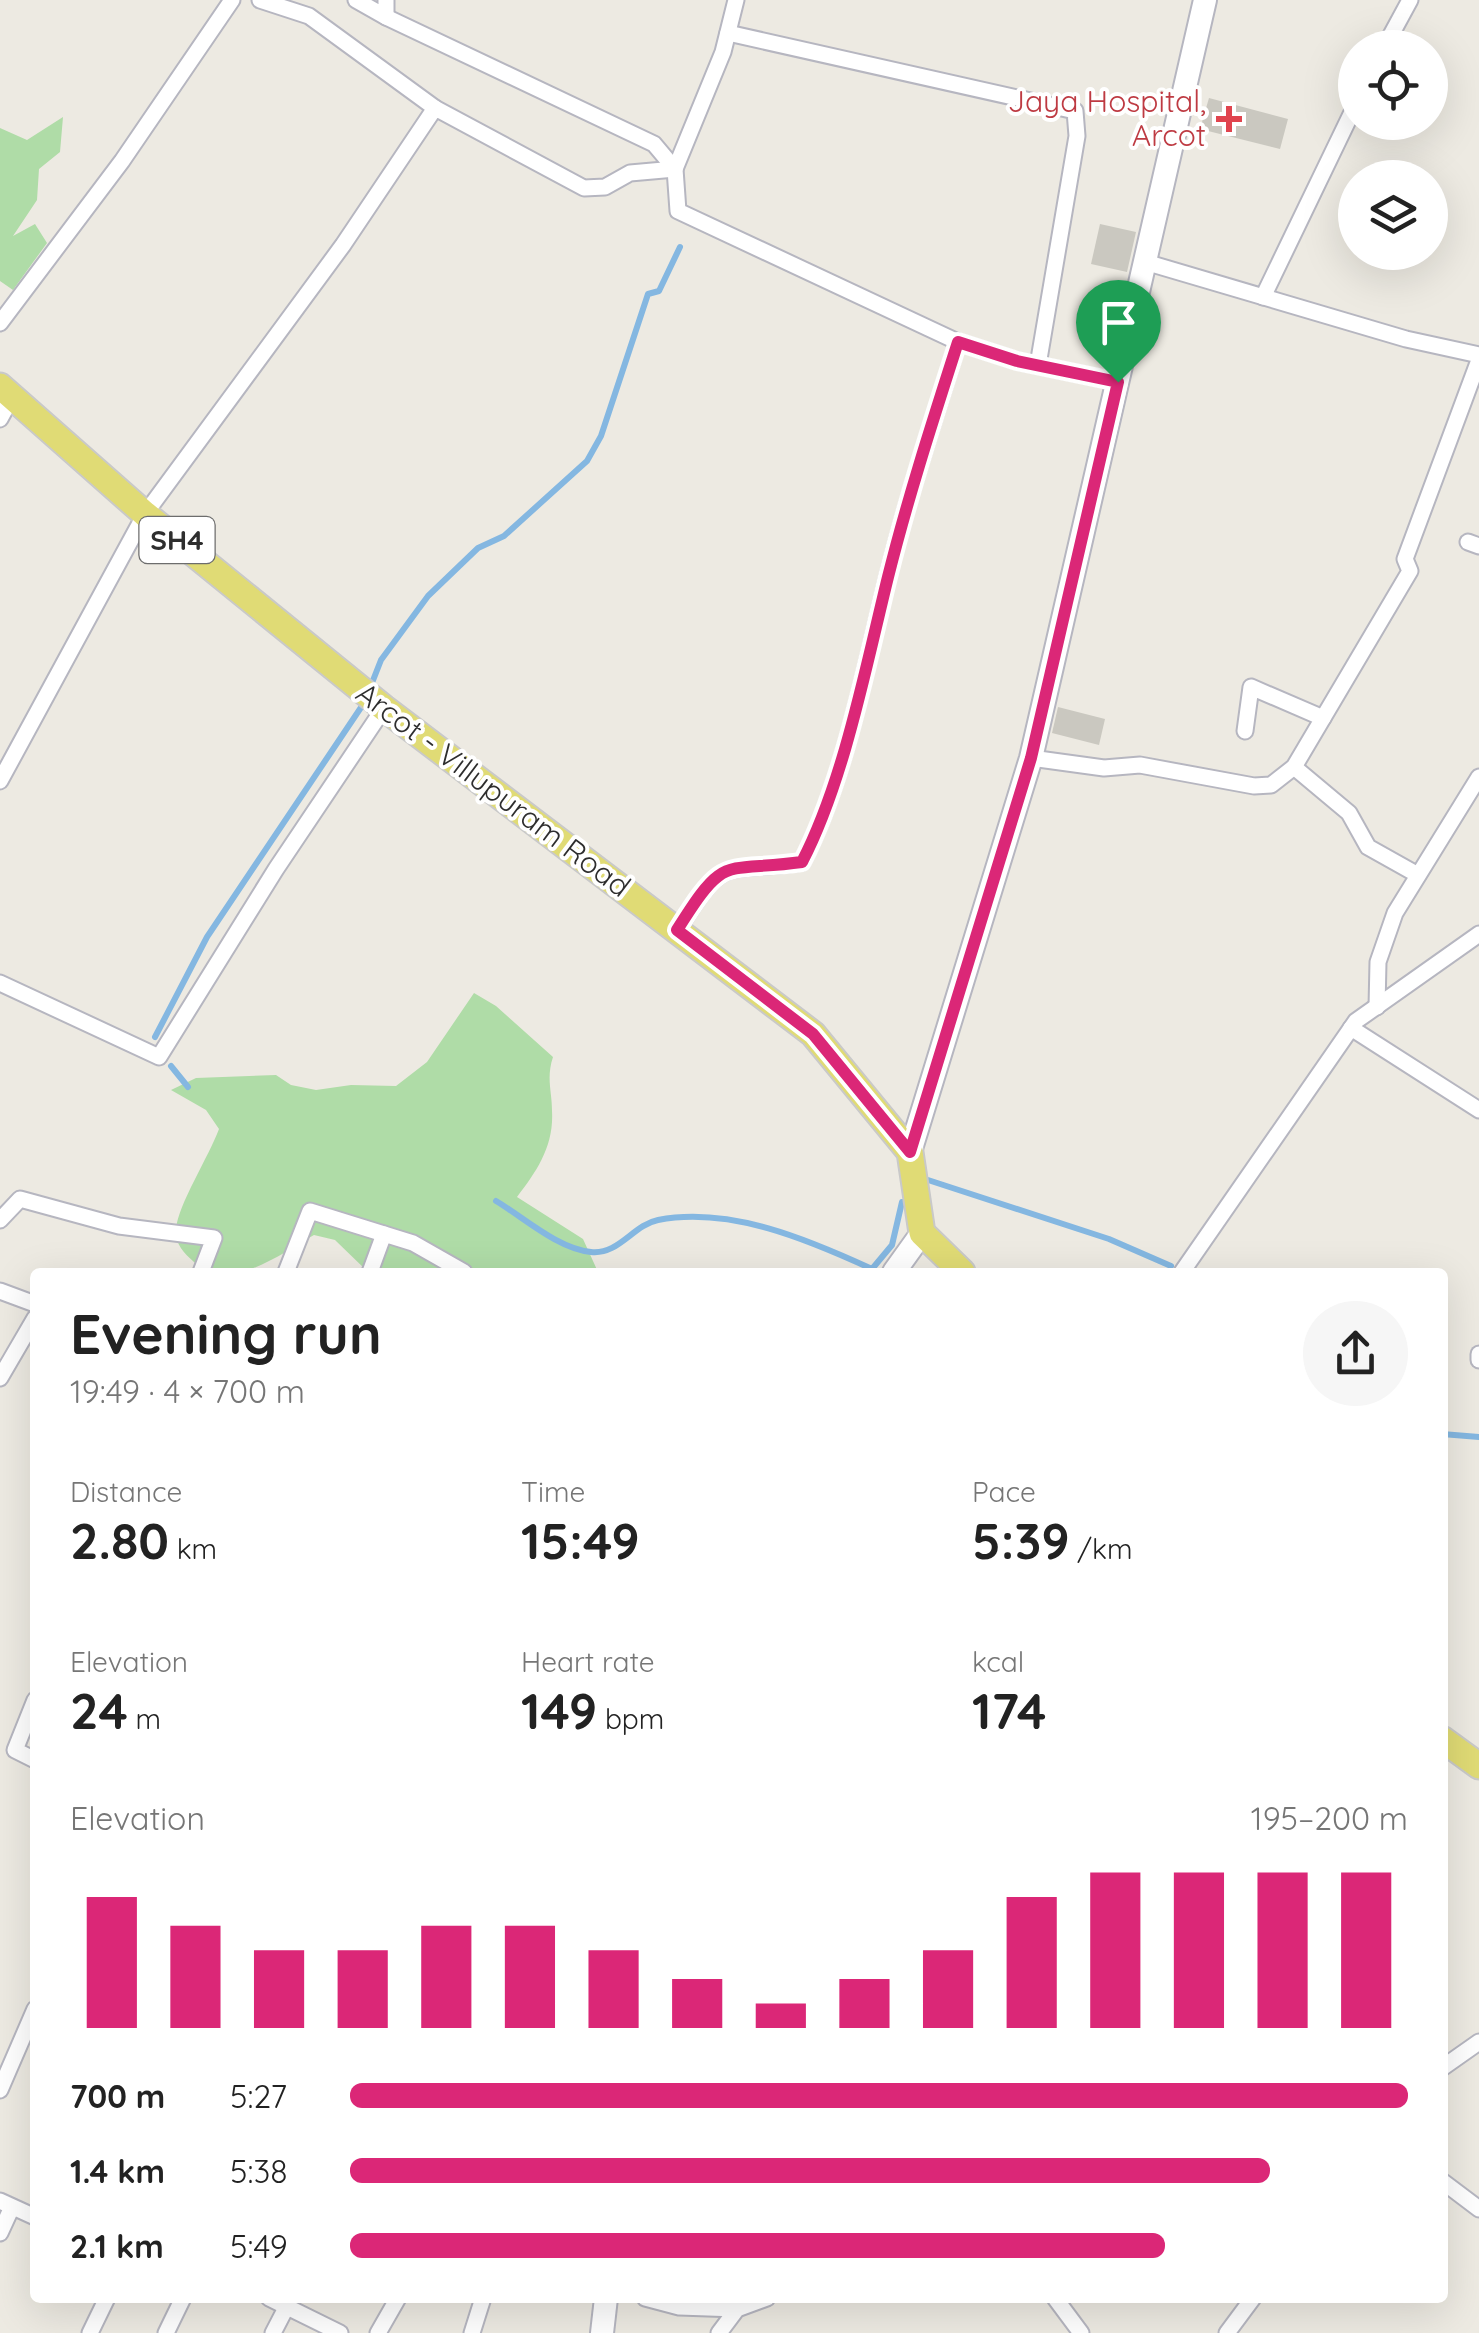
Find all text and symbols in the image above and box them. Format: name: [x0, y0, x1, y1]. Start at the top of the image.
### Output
map controls: [1338, 30, 1448, 270]
button: locate: [1338, 30, 1448, 140]
place label: Jaya Hospital, Arcot: [1008, 82, 1206, 154]
marker: Jaya Hospital, Arcot: [1216, 106, 1242, 132]
button: layers: [1338, 160, 1448, 270]
pin: [1076, 280, 1161, 383]
icon: arrive: [1091, 295, 1146, 350]
road number: SH4: [140, 517, 214, 563]
street label: Arcot - Villupuram Road: [349, 674, 638, 905]
text: Evening run: [70, 1299, 382, 1368]
button: share: [1303, 1301, 1408, 1406]
text: 19:49 · 4 × 700 m: [70, 1371, 305, 1411]
text: Distance: [70, 1474, 182, 1509]
text: Time: [521, 1474, 585, 1509]
text: Pace: [972, 1474, 1036, 1509]
text: 2.80: [70, 1509, 169, 1572]
text: 15:49: [521, 1509, 640, 1572]
text: 5:39: [972, 1509, 1070, 1572]
text: km: [169, 1531, 217, 1566]
text: /km: [1070, 1531, 1132, 1566]
text: Elevation: [70, 1644, 188, 1679]
text: Heart rate: [521, 1644, 655, 1679]
text: kcal: [972, 1644, 1024, 1679]
text: 24: [70, 1679, 128, 1742]
text: 149: [521, 1679, 597, 1742]
text: 174: [972, 1679, 1046, 1742]
text: m: [128, 1701, 161, 1736]
text: bpm: [597, 1701, 664, 1736]
text: Elevation: [70, 1798, 205, 1838]
text: 195–200 m: [1251, 1798, 1408, 1838]
text: 700 m: [70, 2076, 165, 2116]
text: 5:27: [230, 2076, 287, 2116]
text: 1.4 km: [70, 2151, 165, 2191]
text: 5:38: [230, 2151, 287, 2191]
text: 2.1 km: [70, 2226, 164, 2266]
text: 5:49: [230, 2226, 288, 2266]

